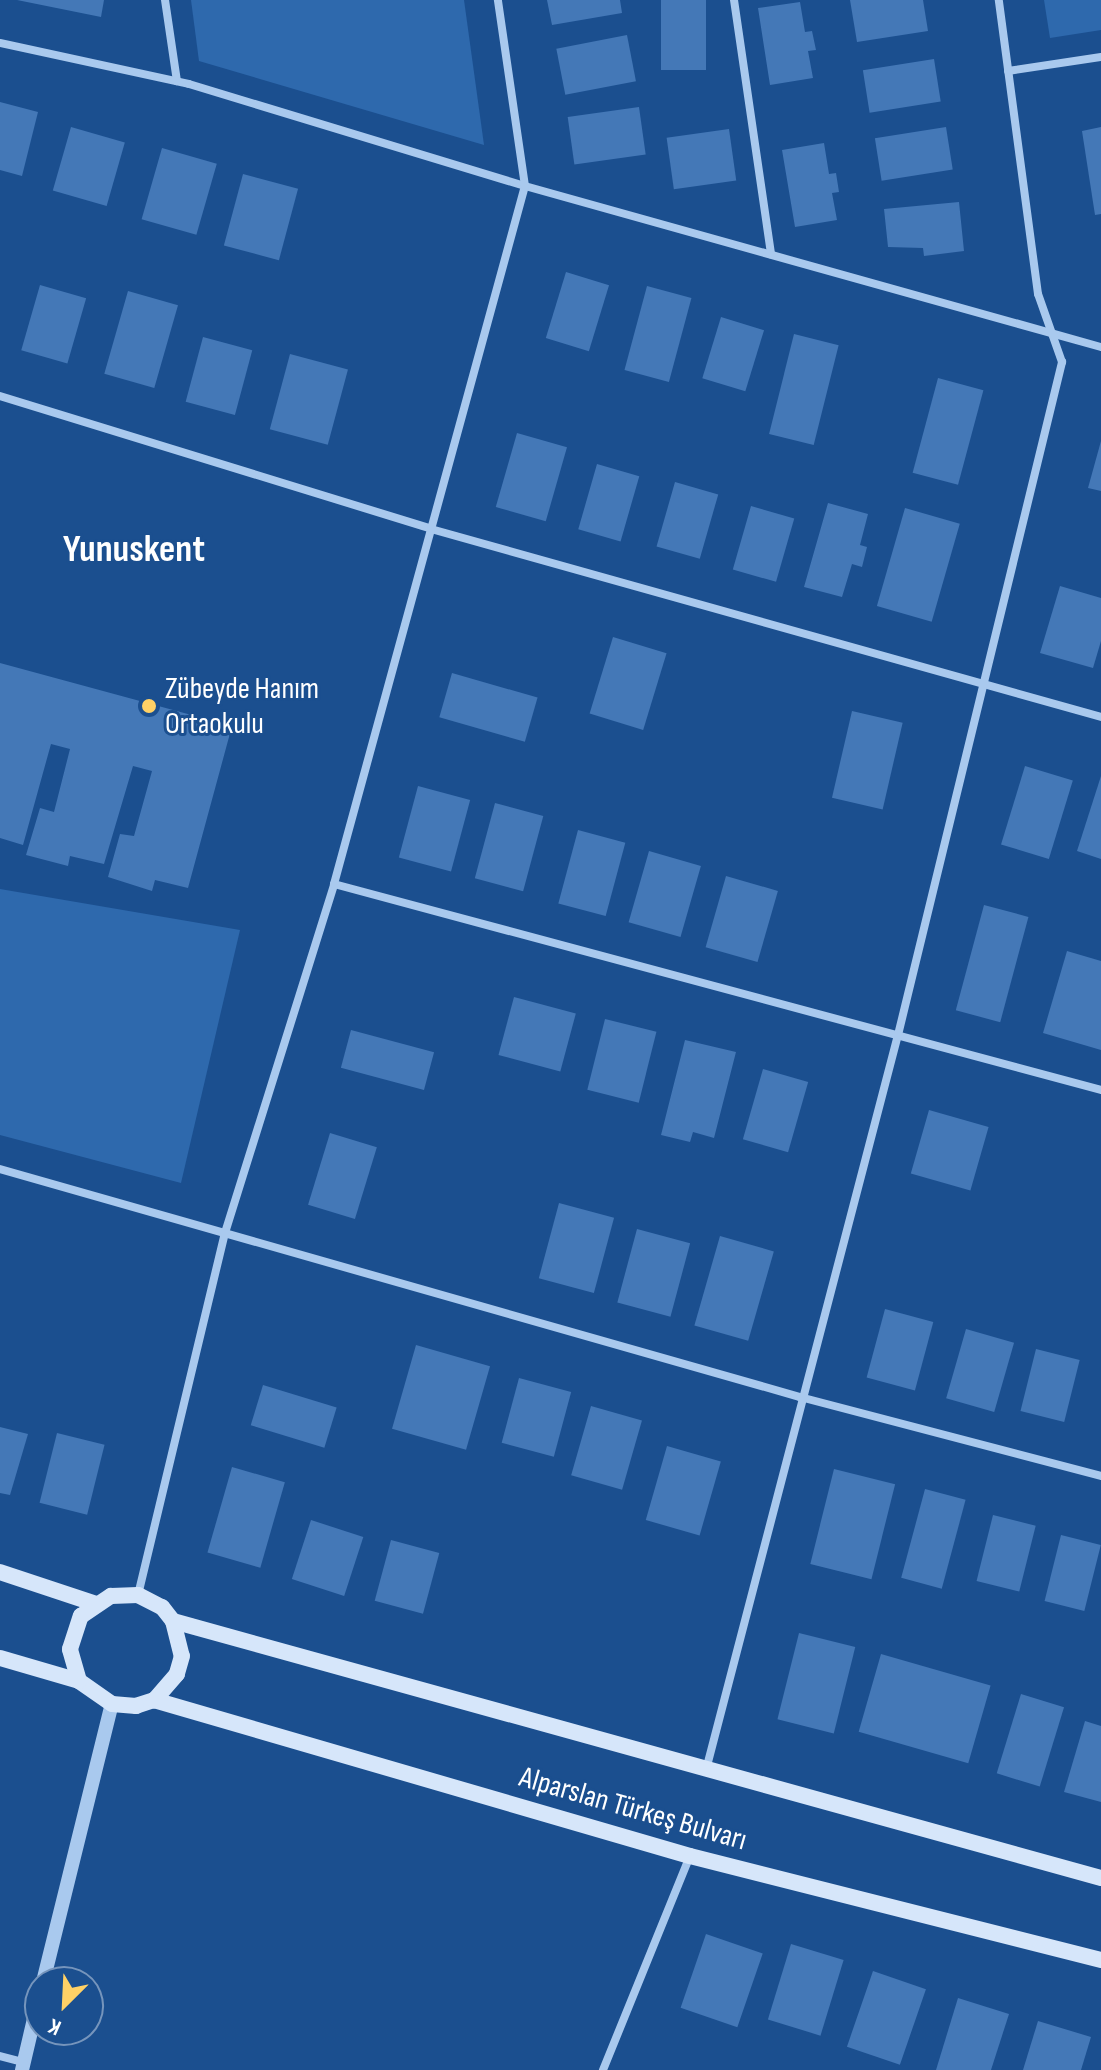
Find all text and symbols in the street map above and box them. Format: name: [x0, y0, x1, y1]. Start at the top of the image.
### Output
district label: Yunuskent: [63, 527, 205, 573]
place label: Zübeyde Hanım Ortaokulu: [165, 671, 319, 742]
marker: Zübeyde Hanım Ortaokulu: [140, 697, 158, 715]
street label: Alparslan Türkeş Bulvarı: [515, 1759, 751, 1859]
north arrow: [24, 1966, 104, 2046]
text: K: [44, 2012, 65, 2041]

